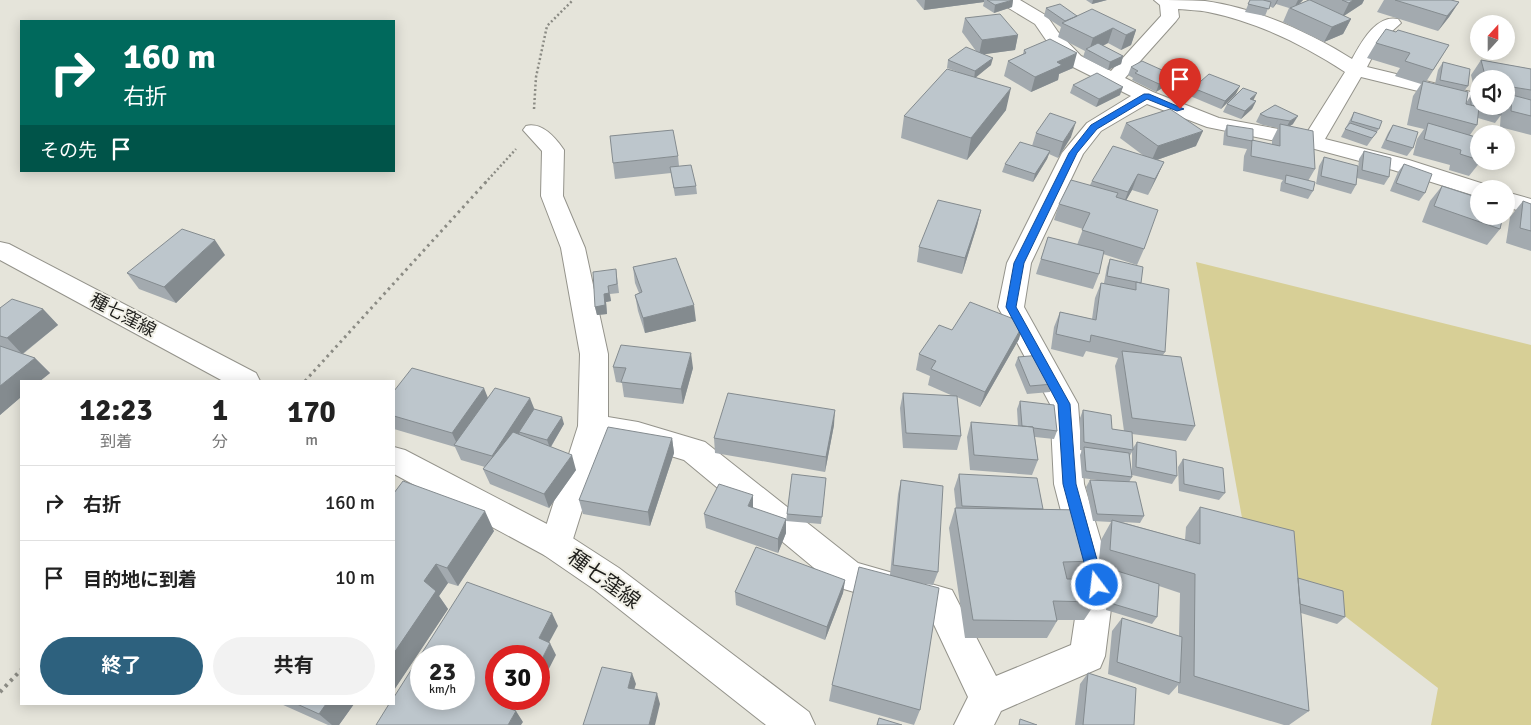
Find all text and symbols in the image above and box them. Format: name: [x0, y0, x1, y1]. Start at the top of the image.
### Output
north arrow: [1470, 15, 1515, 60]
map controls: [1470, 15, 1515, 225]
text: 160 m: [123, 35, 216, 78]
icon: right: [40, 40, 105, 105]
pin: [1159, 58, 1201, 109]
icon: arrive: [1166, 65, 1194, 93]
button: sound: [1470, 70, 1515, 115]
text: 右折: [123, 83, 167, 110]
button: +: [1470, 125, 1515, 170]
icon: arrive: [107, 135, 135, 163]
text: その先: [40, 139, 97, 163]
button: −: [1470, 180, 1515, 225]
street label: 種七窪線: [86, 288, 160, 342]
text: 12:23: [79, 392, 153, 429]
text: 1: [212, 392, 228, 429]
text: 170: [287, 394, 336, 431]
text: m: [305, 430, 318, 450]
text: 到着: [100, 432, 132, 452]
text: 分: [212, 432, 228, 452]
icon: right: [40, 489, 68, 517]
text: 160 m: [325, 491, 375, 515]
text: 右折: [83, 493, 121, 517]
street label: 種七窪線: [562, 544, 646, 614]
position arrow: [1070, 558, 1122, 610]
icon: arrive: [40, 564, 68, 592]
text: 10 m: [335, 566, 375, 590]
text: 目的地に到着: [83, 568, 197, 592]
button: 終了: [40, 637, 203, 695]
button: 共有: [213, 637, 375, 695]
speed limit sign: 30: [485, 645, 550, 710]
text: 23: [429, 656, 456, 687]
text: km/h: [429, 682, 456, 697]

